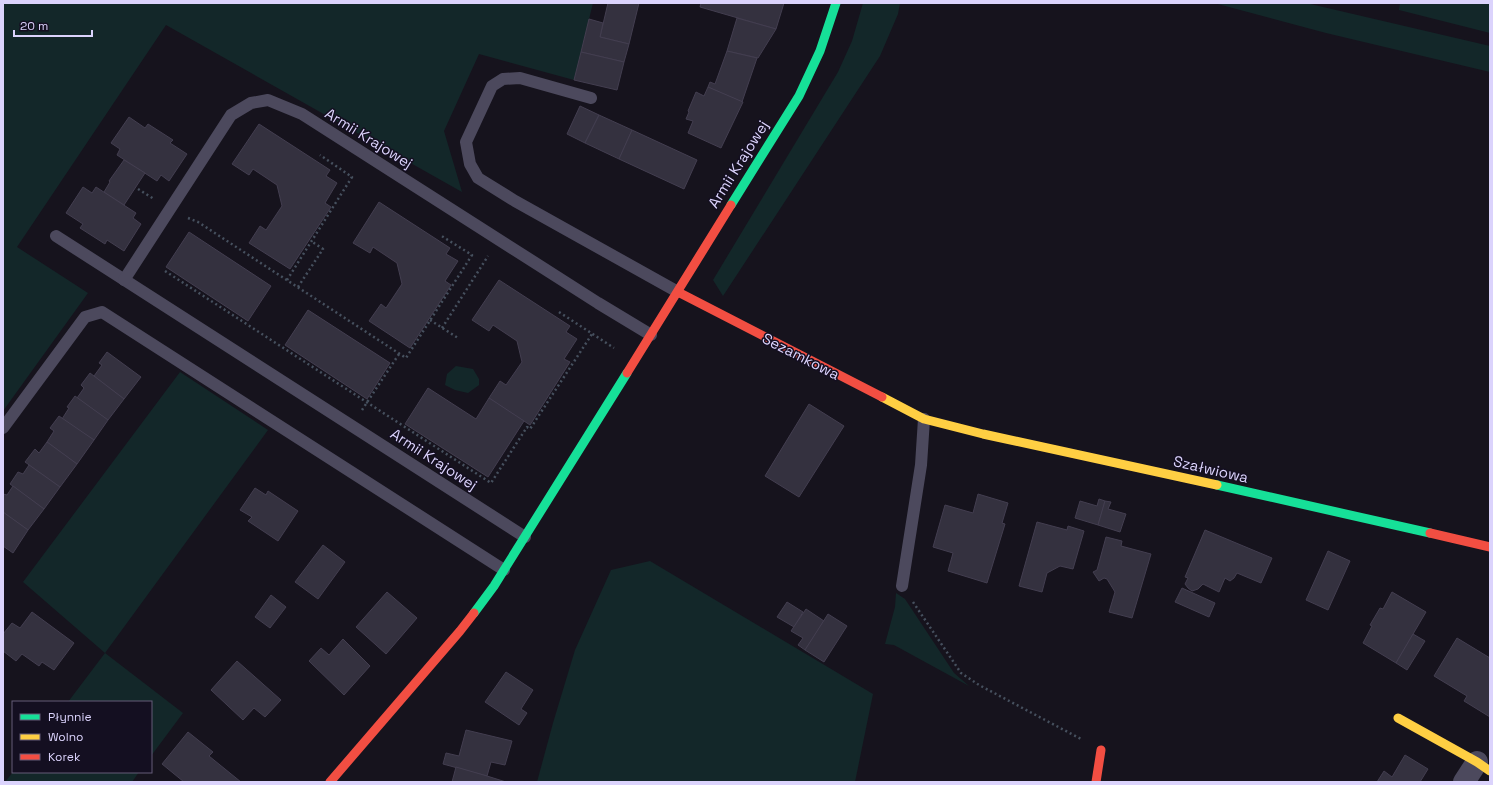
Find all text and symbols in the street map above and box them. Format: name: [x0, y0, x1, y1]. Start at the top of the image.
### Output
scale bar: [14, 12, 92, 38]
text: 20 m: [20, 18, 48, 34]
street label: Armii Krajowej: [322, 104, 416, 172]
street label: Armii Krajowej: [704, 117, 772, 211]
street label: Sezamkowa: [759, 328, 843, 384]
street label: Armii Krajowej: [387, 424, 481, 494]
street label: Szałwiowa: [1172, 451, 1251, 487]
legend: [12, 701, 152, 773]
text: Płynnie: [48, 709, 92, 725]
text: Wolno: [48, 729, 83, 745]
text: Korek: [48, 749, 81, 765]

